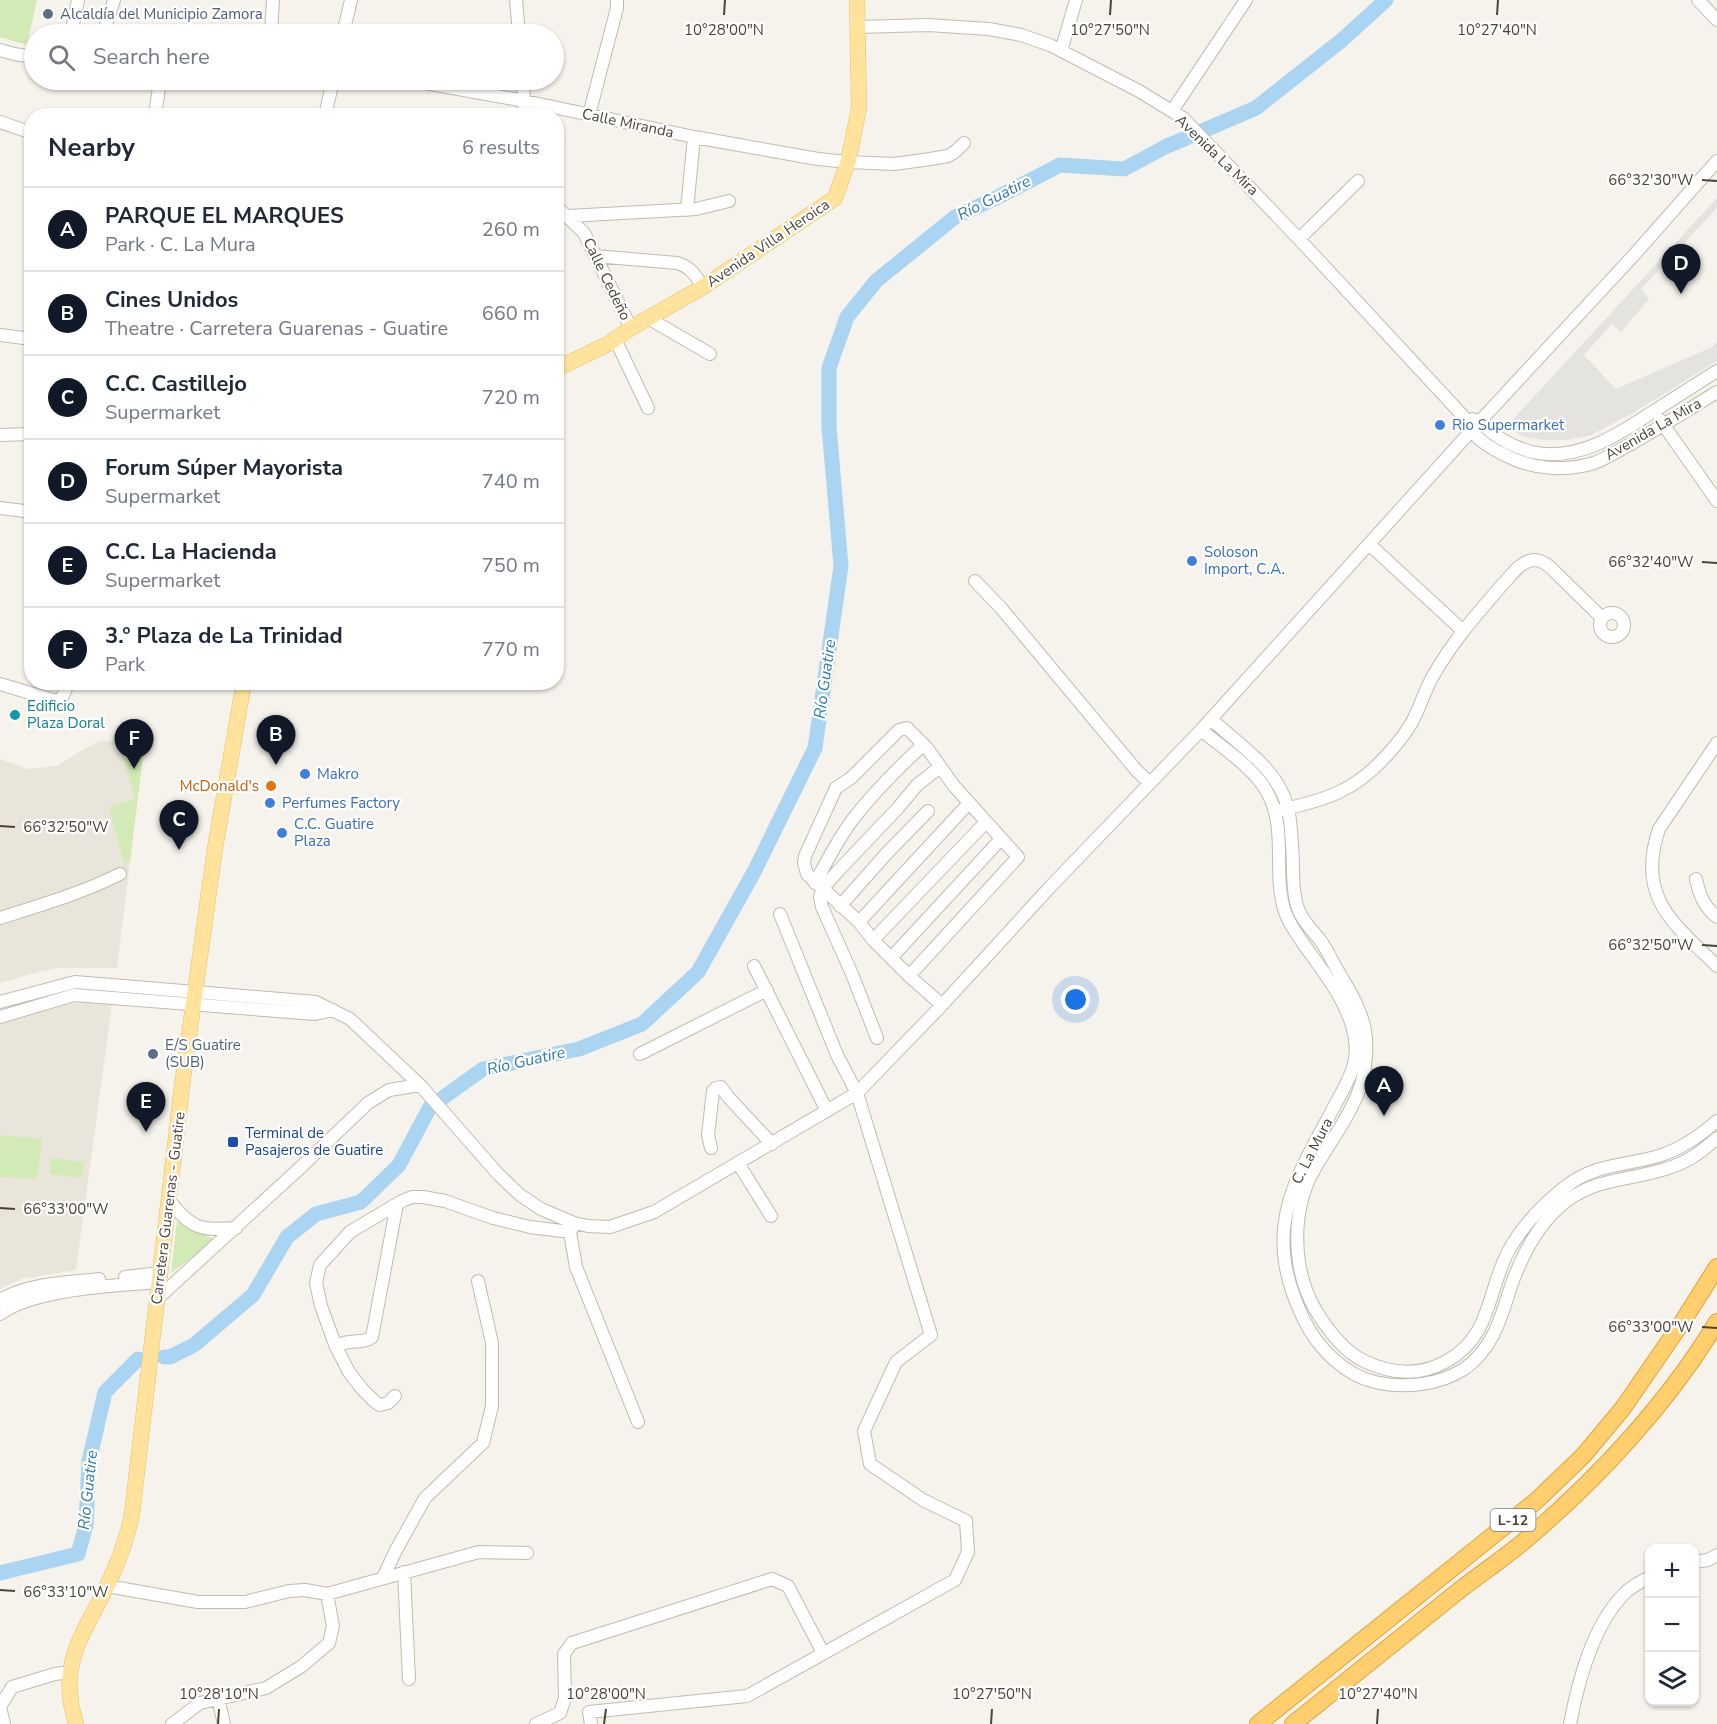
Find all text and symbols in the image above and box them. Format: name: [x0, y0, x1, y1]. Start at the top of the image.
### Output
place label: Alcaldía del Municipio Zamora: [60, 4, 263, 24]
marker: Alcaldía del Municipio Zamora: [41, 7, 55, 21]
text: 10°28'00"N: [684, 20, 764, 40]
text: 10°27'50"N: [1070, 20, 1150, 40]
text: 10°27'40"N: [1457, 20, 1537, 40]
search box: [24, 24, 564, 90]
icon: search: [45, 41, 78, 74]
text: Search here: [93, 42, 210, 72]
street label: Calle Miranda: [580, 104, 676, 142]
street label: Avenida La Mira: [1171, 110, 1263, 200]
text: Nearby: [48, 130, 135, 165]
text: 6 results: [462, 134, 540, 161]
water label: Río Guatire: [953, 170, 1035, 226]
text: 66°32'30"W: [1608, 170, 1694, 190]
street label: Avenida Villa Heroica: [703, 194, 833, 292]
text: PARQUE EL MARQUES: [105, 201, 344, 231]
text: A: [60, 216, 75, 243]
text: 260 m: [482, 216, 540, 243]
text: Park · C. La Mura: [105, 231, 256, 258]
street label: Calle Cedeño: [578, 234, 636, 324]
pin: D: [1662, 244, 1700, 294]
text: Cines Unidos: [105, 285, 238, 315]
text: B: [61, 300, 74, 327]
text: 660 m: [482, 300, 540, 327]
text: Theatre · Carretera Guarenas - Guatire: [105, 315, 448, 342]
text: C.C. Castillejo: [105, 369, 247, 399]
text: C: [61, 384, 74, 411]
text: 720 m: [482, 384, 540, 411]
street label: Avenida La Mira: [1601, 393, 1705, 465]
text: Supermarket: [105, 399, 220, 426]
place label: Rio Supermarket: [1452, 415, 1565, 435]
marker: Rio Supermarket: [1433, 418, 1447, 432]
text: Forum Súper Mayorista: [105, 453, 343, 483]
text: D: [60, 468, 75, 495]
text: 740 m: [482, 468, 540, 495]
text: Supermarket: [105, 483, 220, 510]
text: C.C. La Hacienda: [105, 537, 277, 567]
place label: Soloson Import, C.A.: [1204, 542, 1285, 579]
text: E: [62, 552, 73, 579]
text: 750 m: [482, 552, 540, 579]
text: 66°32'40"W: [1608, 552, 1694, 572]
marker: Soloson Import, C.A.: [1185, 554, 1199, 568]
text: Supermarket: [105, 567, 220, 594]
text: 3.° Plaza de La Trinidad: [105, 621, 343, 651]
text: F: [62, 636, 73, 663]
text: 770 m: [482, 636, 540, 663]
water label: Río Guatire: [809, 637, 842, 720]
text: Park: [105, 651, 145, 678]
place label: Edificio Plaza Doral: [27, 696, 105, 733]
marker: Edificio Plaza Doral: [8, 708, 22, 722]
pin: B: [256, 716, 296, 765]
pin: F: [114, 720, 154, 769]
place label: Makro: [317, 764, 359, 784]
marker: Makro: [298, 767, 312, 781]
place label: McDonald's: [180, 776, 259, 796]
marker: McDonald's: [264, 779, 278, 793]
place label: Perfumes Factory: [282, 793, 400, 813]
marker: Perfumes Factory: [263, 796, 277, 810]
pin: C: [160, 800, 198, 850]
place label: C.C. Guatire Plaza: [294, 814, 374, 851]
text: 66°32'50"W: [23, 817, 109, 837]
marker: C.C. Guatire Plaza: [275, 826, 289, 840]
text: 66°32'50"W: [1608, 935, 1694, 955]
your location: [1061, 985, 1090, 1014]
place label: E/S Guatire (SUB): [165, 1035, 241, 1072]
water label: Río Guatire: [485, 1041, 568, 1081]
marker: E/S Guatire (SUB): [146, 1047, 160, 1061]
pin: A: [1364, 1066, 1404, 1116]
pin: E: [126, 1082, 166, 1132]
street label: Carretera Guarenas - Guatire: [146, 1110, 190, 1306]
street label: C. La Mura: [1287, 1114, 1337, 1188]
place label: Terminal de Pasajeros de Guatire: [245, 1123, 383, 1160]
marker: Terminal de Pasajeros de Guatire: [226, 1135, 240, 1149]
text: 66°33'00"W: [23, 1199, 109, 1219]
text: 66°33'00"W: [1608, 1317, 1694, 1337]
water label: Río Guatire: [73, 1449, 103, 1531]
road number: L-12: [1490, 1509, 1536, 1531]
map controls: [1645, 1544, 1699, 1706]
button: +: [1645, 1544, 1699, 1598]
text: 66°33'10"W: [23, 1582, 109, 1602]
button: −: [1645, 1598, 1699, 1652]
button: layers: [1645, 1652, 1699, 1706]
text: 10°28'10"N: [179, 1684, 259, 1704]
text: 10°28'00"N: [566, 1684, 646, 1704]
text: 10°27'50"N: [952, 1684, 1032, 1704]
text: 10°27'40"N: [1338, 1684, 1418, 1704]

